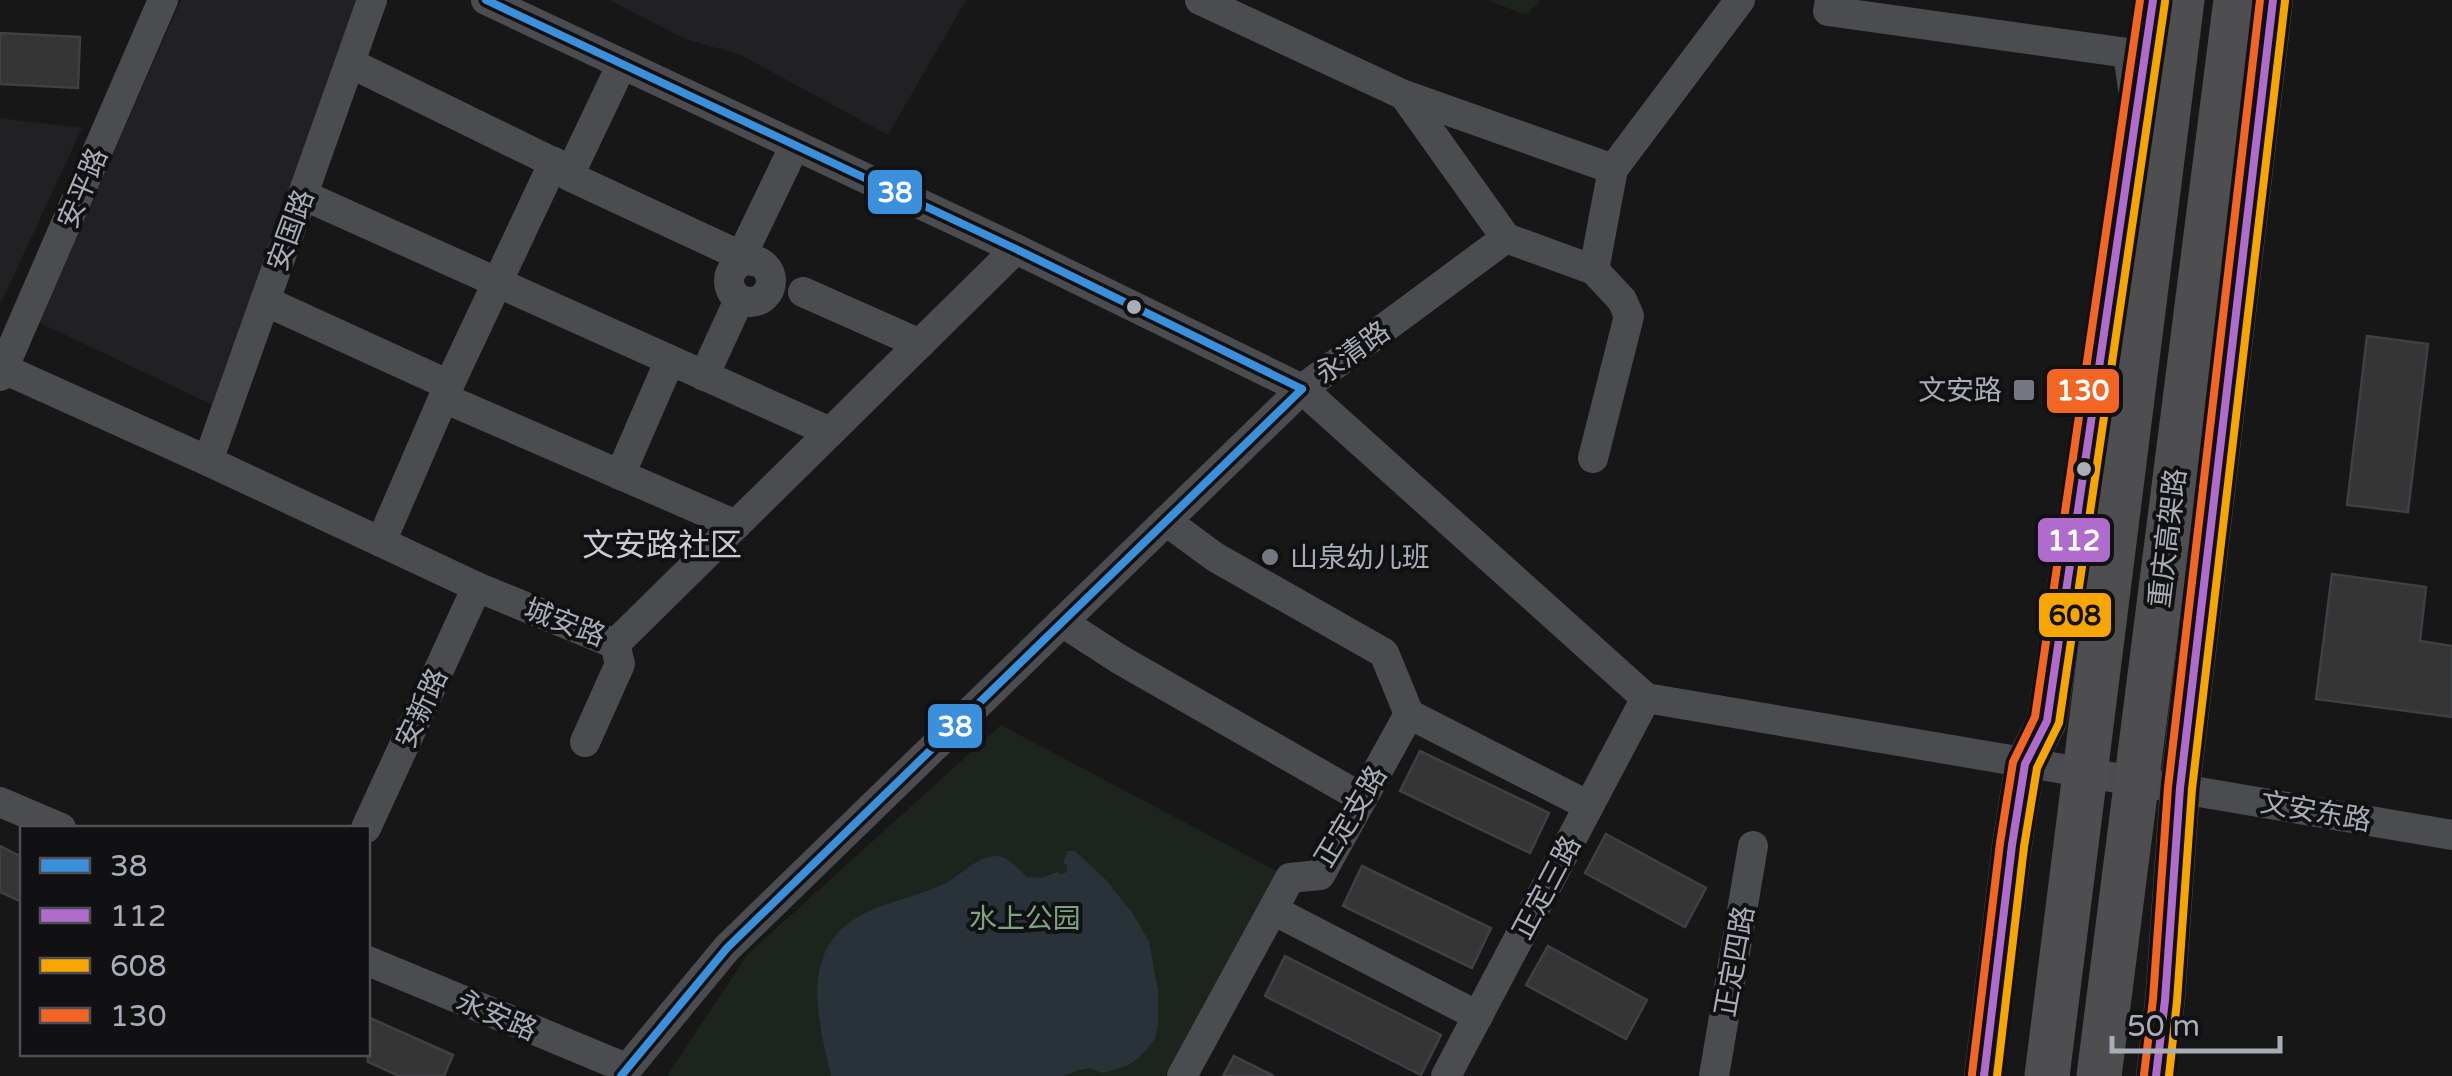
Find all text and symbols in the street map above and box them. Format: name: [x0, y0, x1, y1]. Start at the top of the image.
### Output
street label: 安平路: [51, 143, 115, 234]
line badge: 38: [866, 168, 924, 216]
text: 38: [877, 176, 913, 210]
street label: 安国路: [261, 185, 321, 276]
unlabelled marker: [1124, 297, 1144, 317]
street label: 永清路: [1309, 314, 1397, 391]
line badge: 130: [2045, 367, 2121, 415]
place label: 文安路: [1918, 374, 2002, 408]
text: 130: [2057, 374, 2109, 408]
marker: 文安路: [2011, 377, 2037, 403]
unlabelled marker: [2074, 459, 2094, 479]
street label: 重庆高架路: [2143, 467, 2193, 610]
line badge: 112: [2036, 516, 2112, 564]
text: 112: [2048, 524, 2100, 558]
district label: 文安路社区: [582, 527, 742, 565]
place label: 山泉幼儿班: [1290, 541, 1430, 575]
marker: 山泉幼儿班: [1259, 546, 1281, 568]
line badge: 608: [2037, 591, 2113, 639]
street label: 城安路: [519, 592, 610, 654]
text: 608: [2049, 599, 2101, 633]
street label: 安新路: [389, 663, 455, 754]
line badge: 38: [926, 702, 984, 750]
text: 38: [937, 710, 973, 744]
street label: 正定支路: [1307, 760, 1394, 873]
street label: 文安东路: [2258, 786, 2374, 838]
legend: [20, 826, 370, 1056]
street label: 正定三路: [1506, 830, 1588, 945]
text: 38: [110, 848, 148, 885]
text: 112: [110, 898, 167, 935]
park label: 水上公园: [969, 902, 1081, 936]
street label: 正定四路: [1709, 903, 1761, 1019]
text: 608: [110, 948, 167, 985]
street label: 永安路: [451, 984, 542, 1048]
scale bar: [2112, 991, 2280, 1053]
text: 130: [110, 998, 167, 1035]
text: 50 m: [2127, 1008, 2200, 1045]

